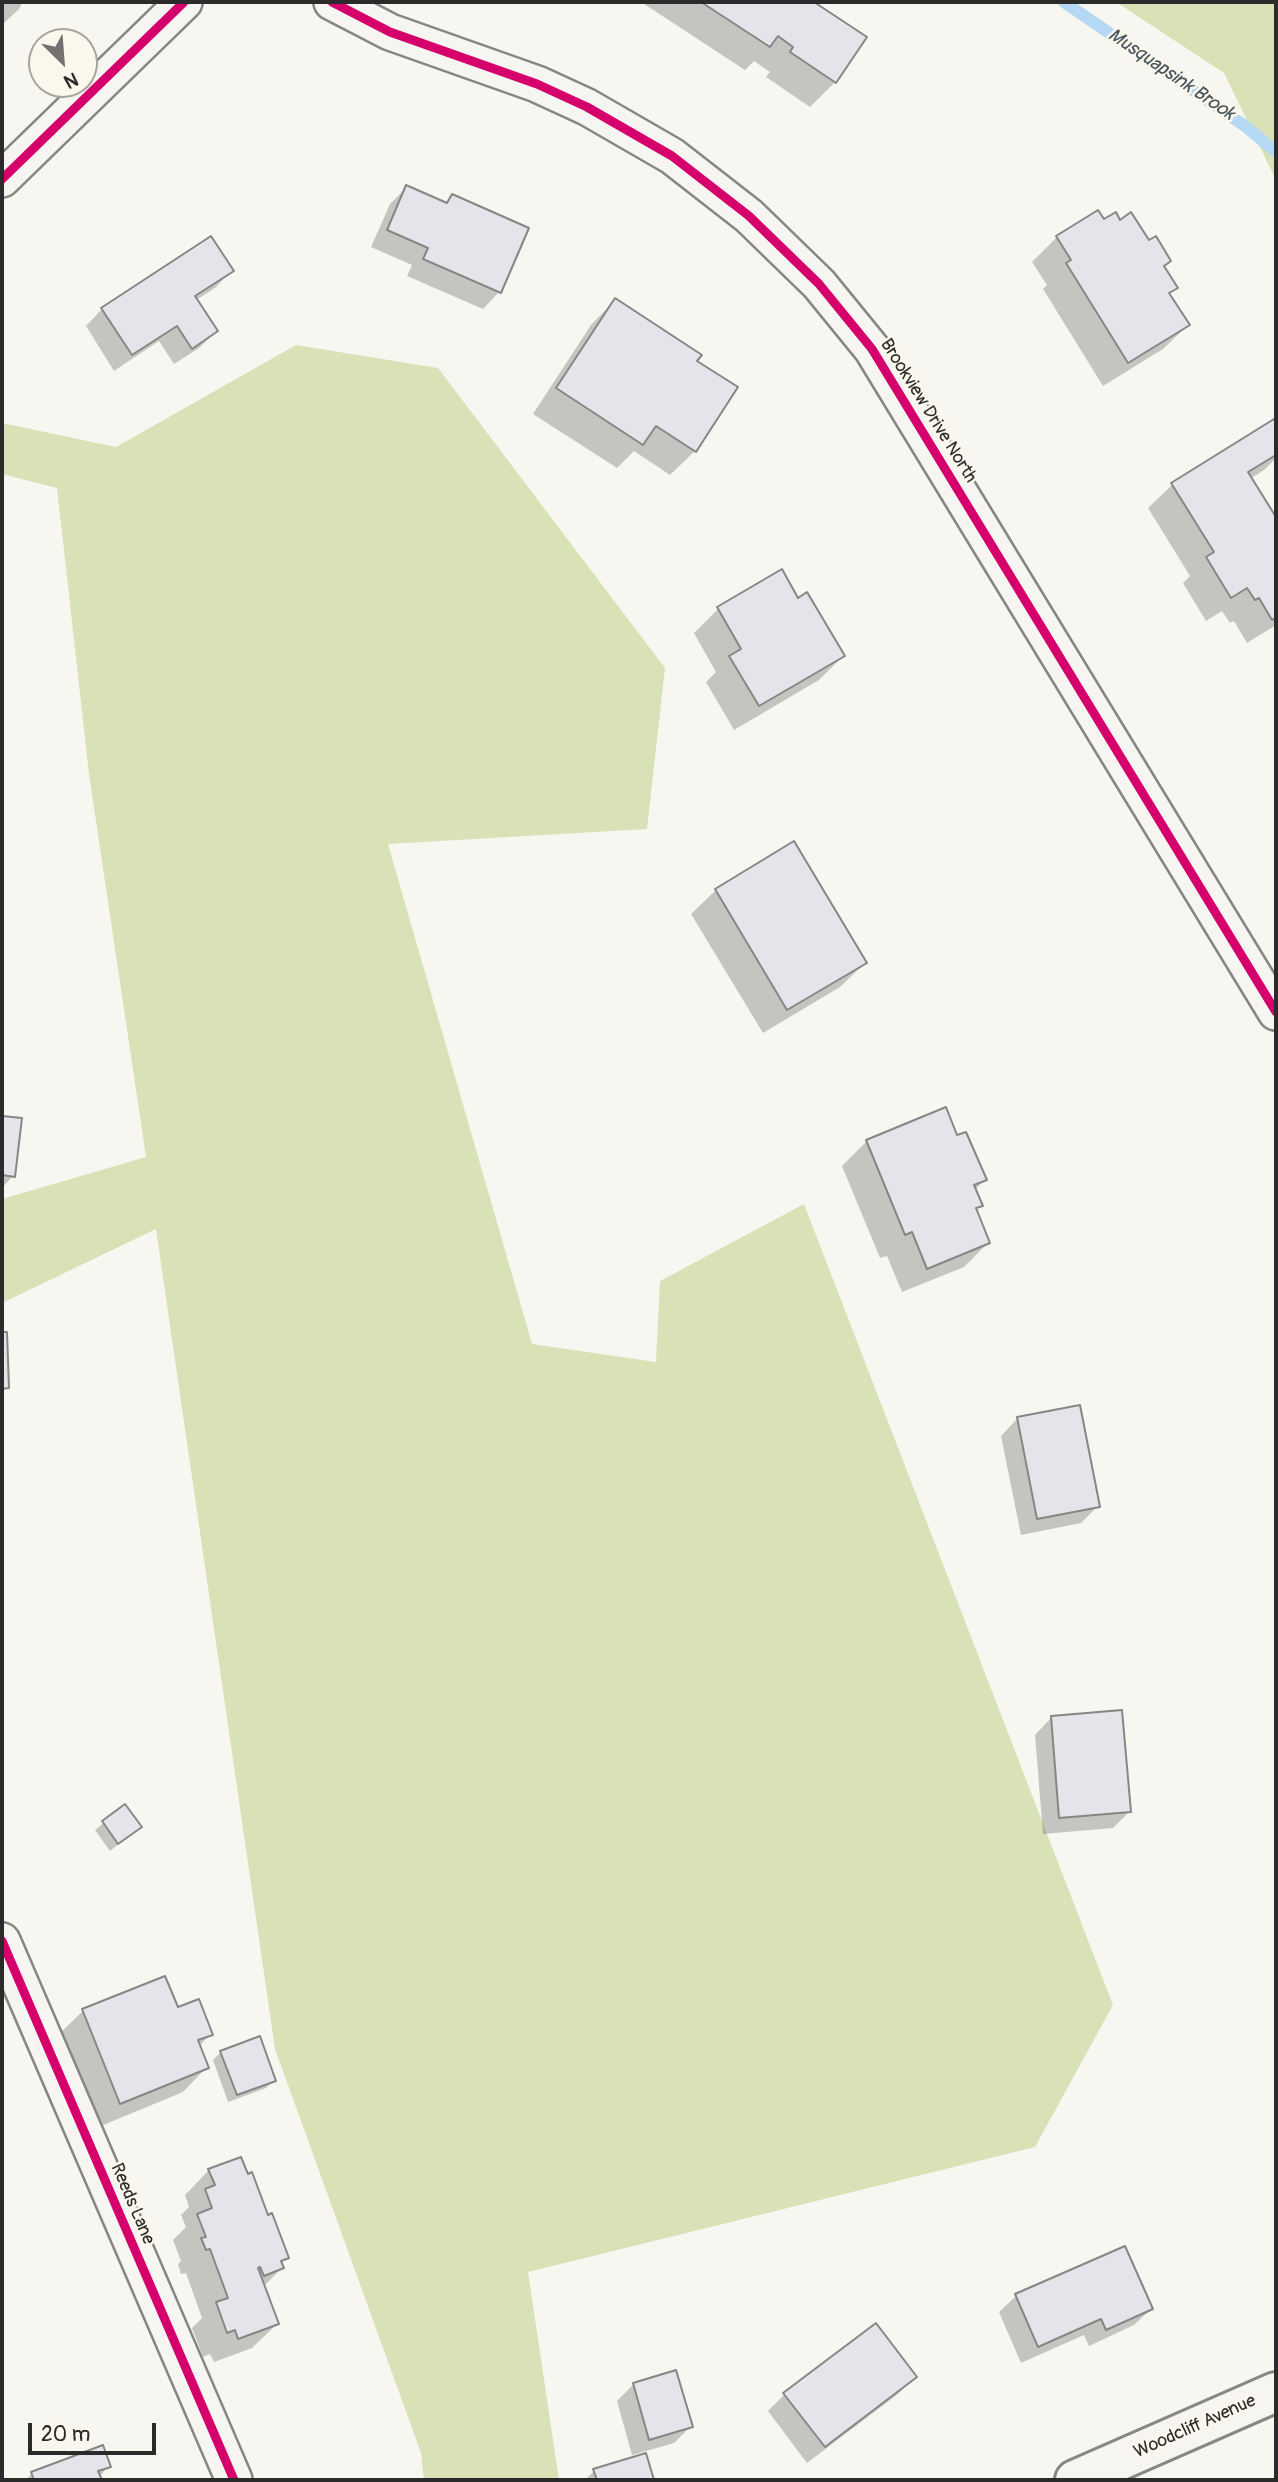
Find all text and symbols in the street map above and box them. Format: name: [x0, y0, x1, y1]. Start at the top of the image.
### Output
water label: Musquapsink Brook: [1103, 24, 1239, 126]
north arrow: [28, 28, 98, 98]
text: N: [60, 67, 82, 94]
street label: Brookview Drive North: [875, 335, 981, 487]
street label: Reeds Lane: [105, 2160, 159, 2248]
street label: Woodcliff Avenue: [1131, 2390, 1259, 2464]
scale bar: [32, 2408, 159, 2452]
text: 20 m: [41, 2421, 90, 2448]

